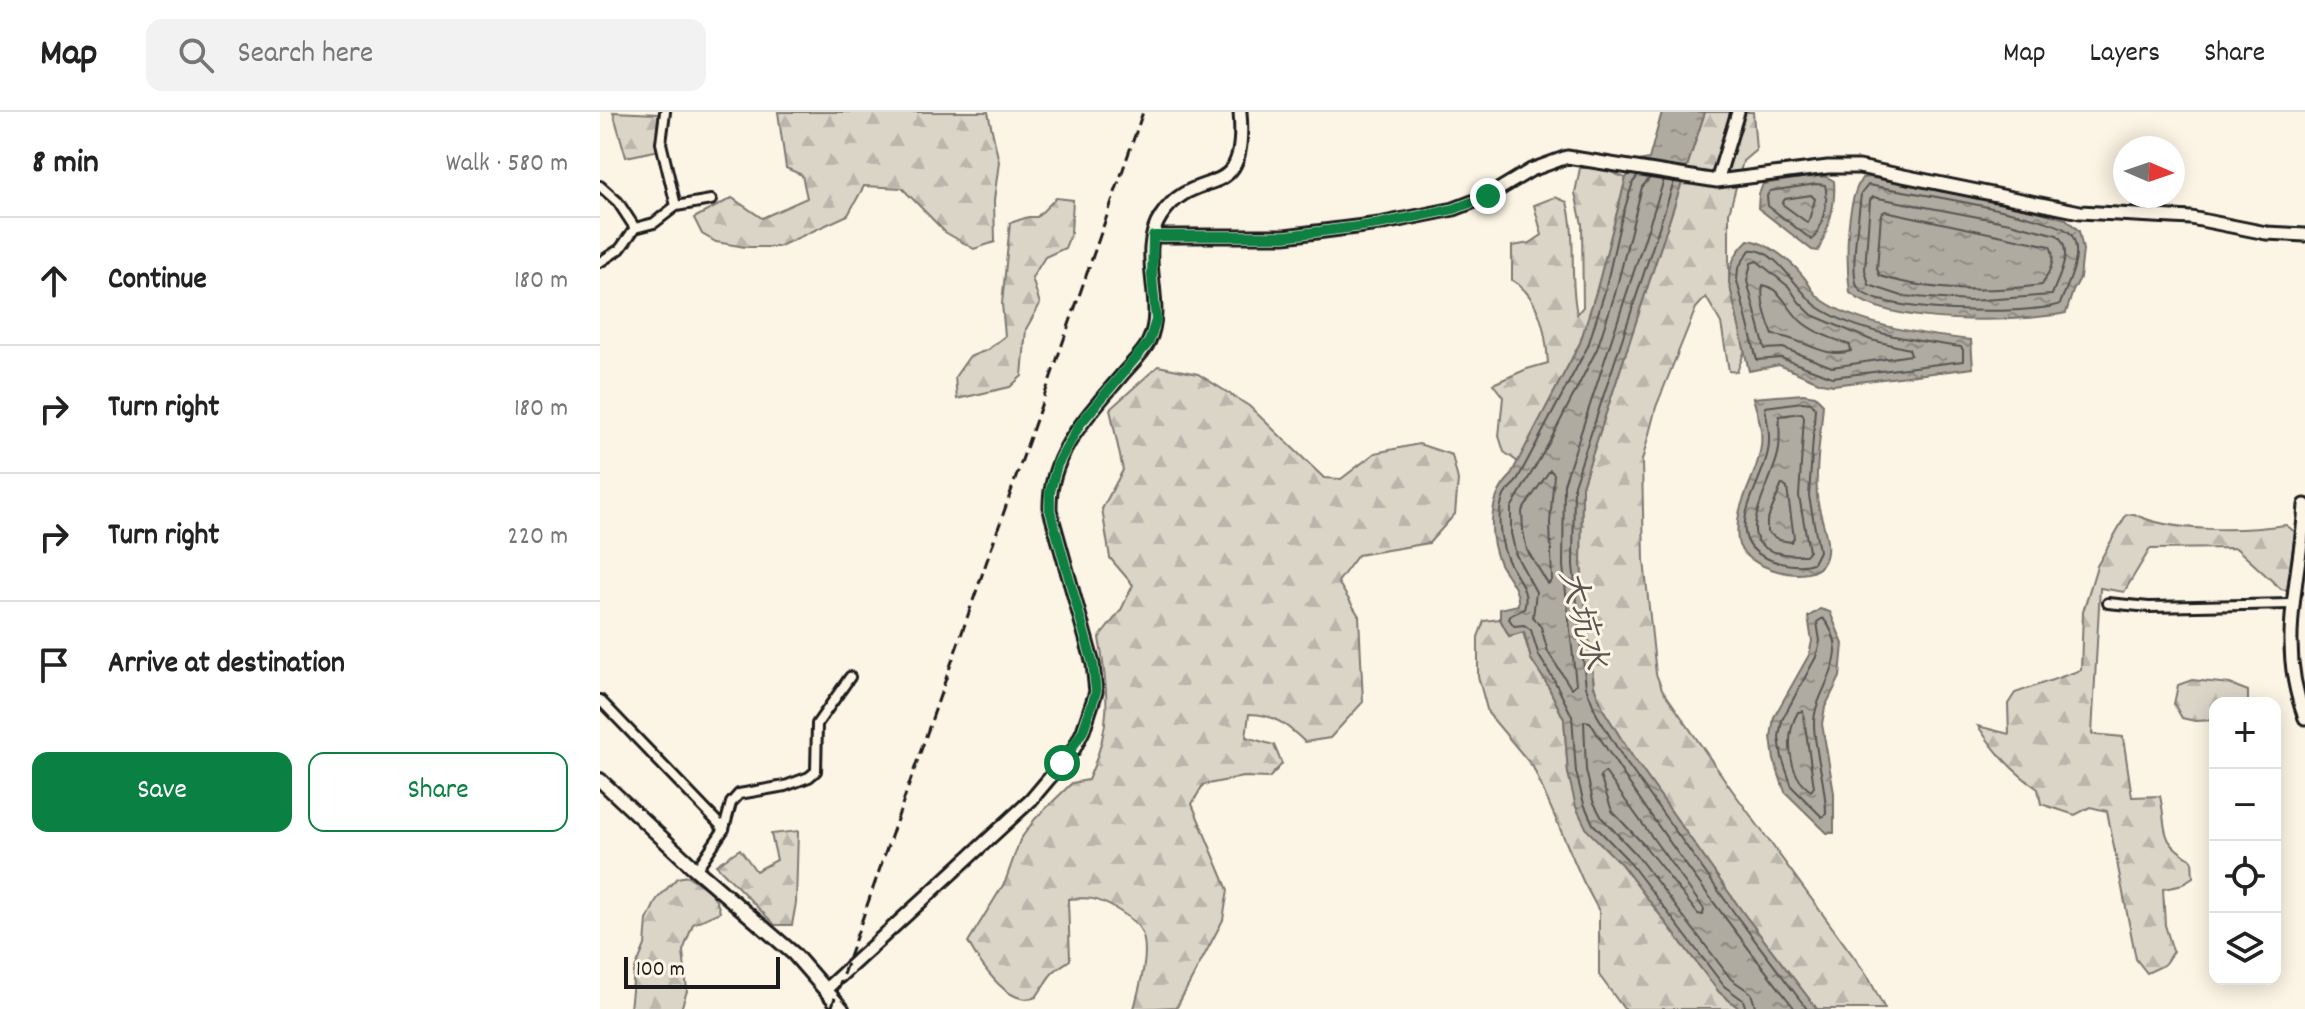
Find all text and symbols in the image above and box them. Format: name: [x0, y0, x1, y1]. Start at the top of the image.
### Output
search box: [146, 19, 706, 91]
text: Map: [40, 28, 98, 83]
icon: search: [174, 33, 218, 77]
text: Search here: [238, 34, 373, 77]
text: Map: [2003, 35, 2046, 75]
text: Layers: [2090, 35, 2160, 75]
text: Share: [2204, 35, 2265, 75]
north arrow: [2113, 136, 2185, 208]
text: 8 min: [32, 140, 99, 189]
text: Walk · 580 m: [446, 146, 568, 183]
route end: [1470, 178, 1506, 214]
icon: ahead: [32, 259, 76, 303]
text: Continue: [108, 260, 207, 303]
text: 180 m: [514, 263, 568, 300]
icon: right: [32, 387, 76, 431]
text: Turn right: [108, 388, 219, 431]
text: 180 m: [514, 391, 568, 428]
icon: right: [32, 515, 76, 559]
text: Turn right: [108, 516, 219, 559]
text: 220 m: [507, 519, 568, 556]
water label: 大坑水: [1543, 564, 1617, 677]
icon: arrive: [32, 643, 76, 687]
text: Arrive at destination: [108, 644, 345, 687]
map controls: [2209, 697, 2281, 985]
button: +: [2209, 697, 2281, 769]
route start: [1044, 745, 1080, 781]
button: Save: [32, 752, 292, 832]
button: Share: [308, 752, 568, 832]
button: −: [2209, 769, 2281, 841]
button: locate: [2209, 841, 2281, 913]
button: layers: [2209, 913, 2281, 985]
scale bar: [624, 953, 780, 989]
text: 100 m: [636, 955, 685, 986]

